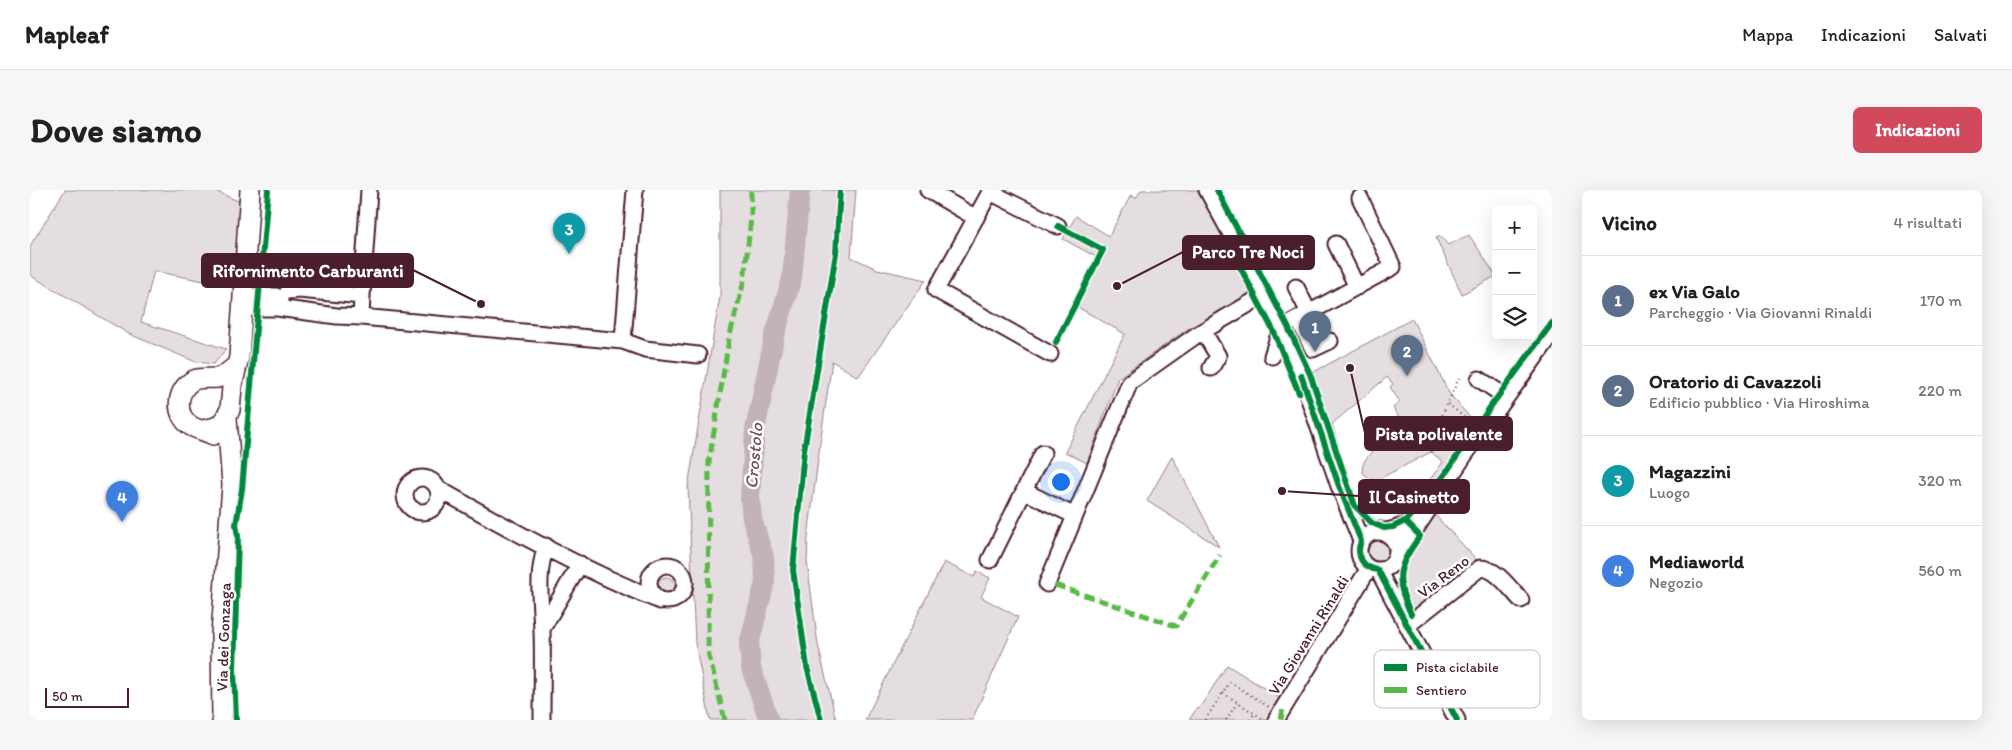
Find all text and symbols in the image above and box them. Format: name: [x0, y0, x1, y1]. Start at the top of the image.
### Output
text: Mapleaf: [25, 20, 109, 49]
text: Mappa: [1742, 24, 1793, 46]
text: Indicazioni: [1821, 24, 1906, 46]
text: Salvati: [1934, 24, 1987, 46]
button: Indicazioni: [1853, 107, 1982, 153]
text: Dove siamo: [30, 109, 202, 151]
map controls: [1492, 205, 1537, 340]
button: +: [1492, 205, 1537, 250]
text: Vicino: [1602, 210, 1657, 235]
pin: 3: [553, 213, 585, 254]
text: 4 risultati: [1894, 213, 1962, 232]
callout: Parco Tre Noci: [1183, 236, 1314, 269]
text: Parco Tre Noci: [1192, 241, 1304, 263]
button: −: [1492, 250, 1537, 295]
callout: Rifornimento Carburanti: [202, 254, 413, 287]
text: Rifornimento Carburanti: [212, 260, 404, 282]
text: ex Via Galo: [1649, 280, 1740, 303]
text: 1: [1614, 291, 1622, 310]
text: 170 m: [1920, 291, 1962, 310]
button: layers: [1492, 295, 1537, 340]
text: Parcheggio · Via Giovanni Rinaldi: [1649, 303, 1872, 322]
pin: 1: [1299, 311, 1331, 352]
pin: 2: [1391, 335, 1423, 376]
text: Oratorio di Cavazzoli: [1649, 370, 1821, 393]
text: 2: [1614, 381, 1622, 400]
text: 220 m: [1918, 381, 1962, 400]
text: Edificio pubblico · Via Hiroshima: [1649, 393, 1869, 412]
callout: Pista polivalente: [1365, 417, 1512, 450]
water label: Crostolo: [740, 421, 768, 490]
text: Pista polivalente: [1375, 423, 1503, 445]
text: Magazzini: [1649, 460, 1731, 483]
your location: [1048, 469, 1074, 495]
text: 3: [1614, 471, 1622, 490]
text: 320 m: [1918, 471, 1962, 490]
callout: Il Casinetto: [1359, 480, 1469, 513]
pin: 4: [106, 481, 138, 522]
text: Luogo: [1649, 483, 1690, 502]
text: Il Casinetto: [1369, 486, 1459, 508]
text: Mediaworld: [1649, 550, 1744, 573]
street label: Via Reno: [1414, 551, 1473, 602]
text: 4: [1613, 561, 1623, 580]
text: 560 m: [1918, 561, 1962, 580]
street label: Via Giovanni Rinaldi: [1264, 572, 1353, 698]
text: Negozio: [1649, 573, 1703, 592]
street label: Via dei Gonzaga: [212, 581, 235, 692]
legend: [1374, 650, 1540, 708]
text: Pista ciclabile: [1416, 659, 1499, 676]
text: Sentiero: [1416, 682, 1467, 699]
scale bar: [45, 685, 129, 708]
text: 50 m: [52, 688, 83, 705]

